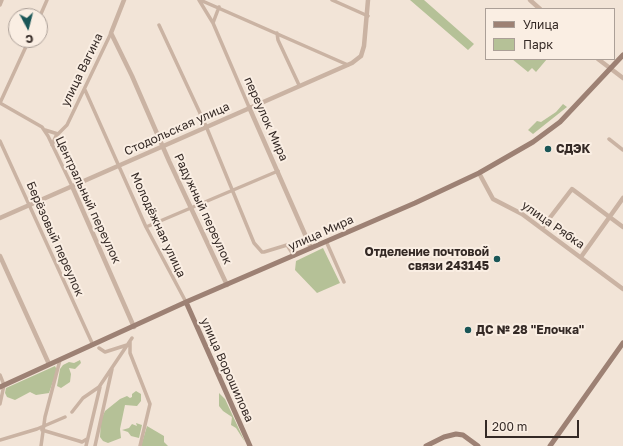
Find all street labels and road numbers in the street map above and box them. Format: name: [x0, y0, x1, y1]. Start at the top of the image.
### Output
street label: улица Вагина: [58, 31, 106, 109]
street label: переулок Мира: [241, 75, 291, 163]
street label: Стодольская улица: [122, 99, 232, 159]
street label: Центральный переулок: [52, 134, 124, 266]
street label: Радужный переулок: [171, 151, 235, 267]
street label: Молодёжная улица: [127, 170, 189, 280]
street label: Берёзовый переулок: [23, 179, 87, 299]
street label: улица Рябка: [519, 198, 587, 252]
street label: улица Мира: [286, 212, 356, 254]
street label: улица Ворошилова: [197, 316, 257, 424]

